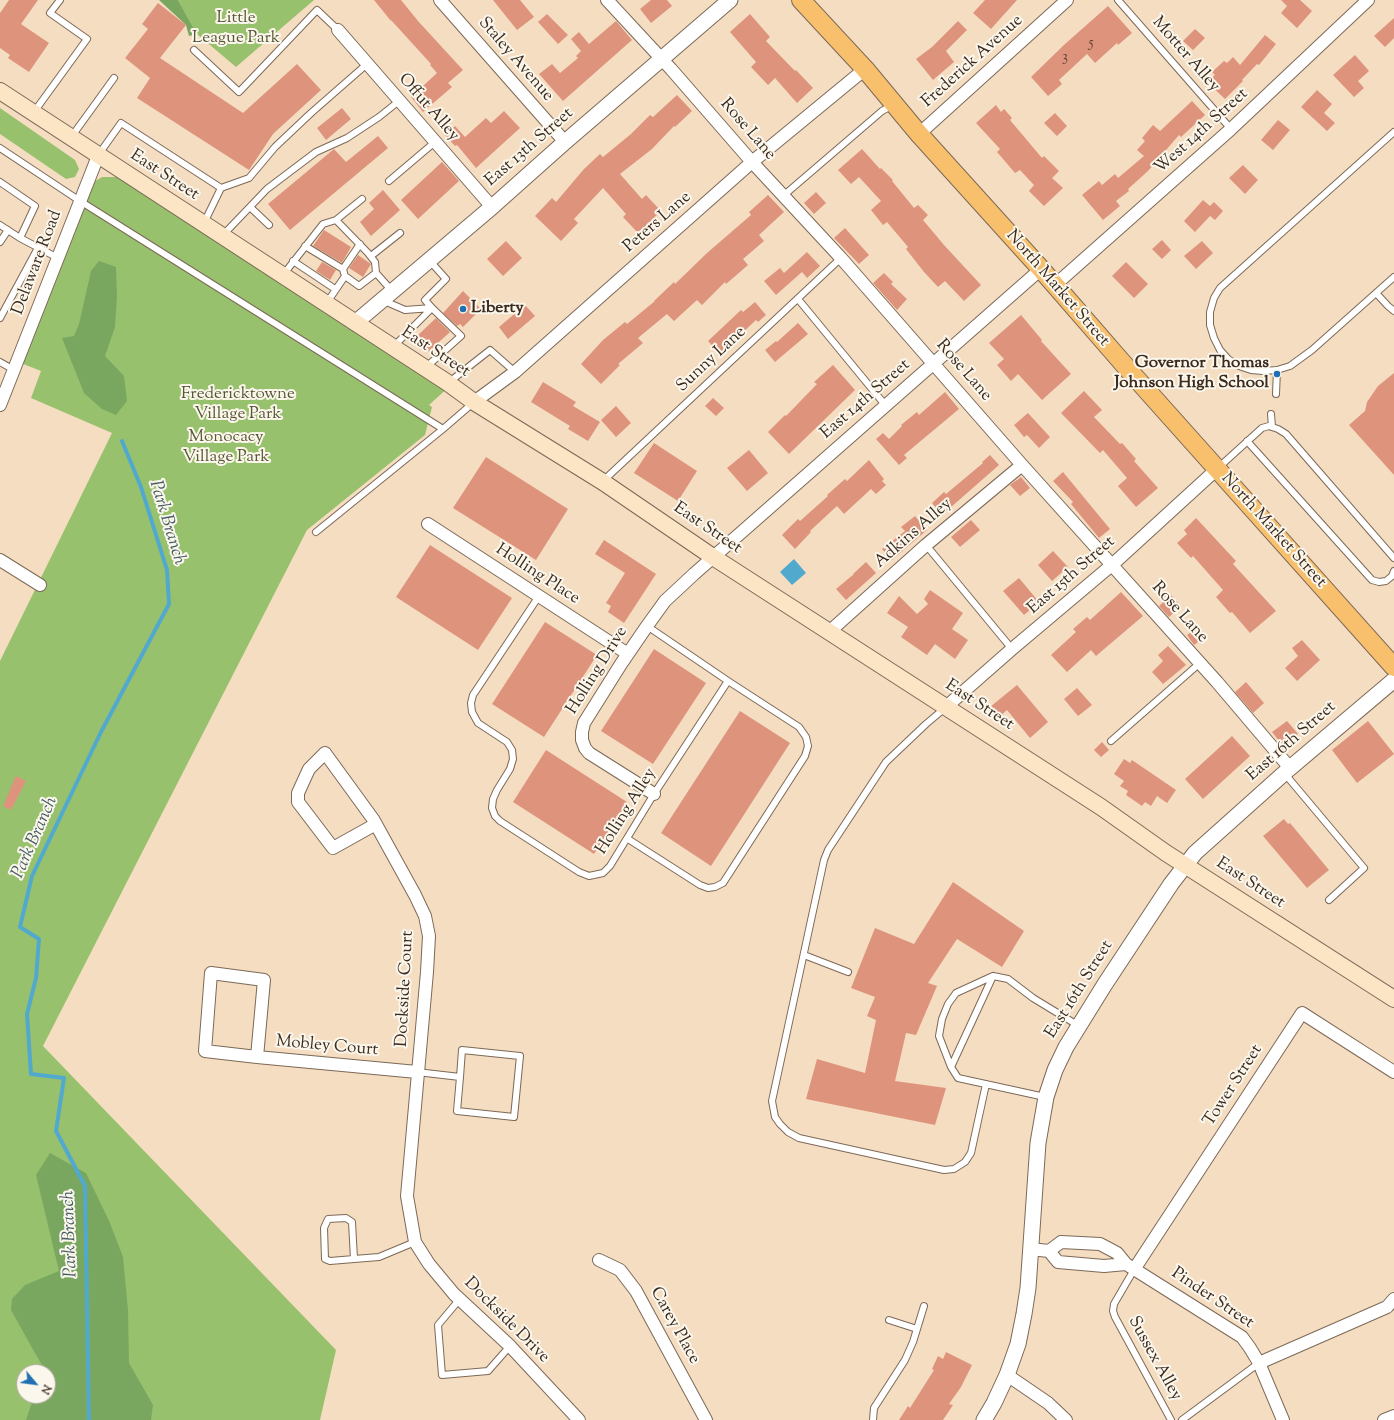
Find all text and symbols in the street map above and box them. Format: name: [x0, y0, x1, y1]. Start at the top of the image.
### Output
park label: Little League Park: [192, 9, 280, 49]
street label: Frederick Avenue: [918, 11, 1028, 113]
street label: Motter Alley: [1147, 13, 1223, 97]
street label: Staley Avenue: [473, 14, 557, 106]
house number: 5: [1088, 35, 1094, 53]
house number: 3: [1062, 49, 1068, 67]
street label: Offut Alley: [393, 70, 463, 146]
street label: West 14th Street: [1151, 85, 1253, 179]
street label: Rose Lane: [715, 95, 779, 165]
street label: East 13th Street: [482, 104, 578, 192]
street label: East Street: [126, 146, 202, 206]
street label: Peters Lane: [620, 188, 696, 258]
street label: Delaware Road: [9, 208, 67, 318]
street label: North Market Street: [1001, 226, 1113, 352]
place label: Liberty: [471, 299, 524, 319]
marker: Liberty: [458, 304, 468, 314]
street label: East Street: [397, 323, 473, 383]
street label: Sunny Lane: [673, 323, 751, 397]
street label: Rose Lane: [931, 336, 995, 406]
place label: Governor Thomas Johnson High School: [1114, 354, 1269, 394]
street label: East 14th Street: [817, 356, 915, 444]
marker: Governor Thomas Johnson High School: [1272, 369, 1282, 379]
park label: Fredericktowne Village Park: [181, 385, 295, 425]
park label: Monocacy Village Park: [183, 428, 269, 468]
street label: North Market Street: [1216, 469, 1330, 593]
water label: Park Branch: [143, 478, 189, 568]
street label: Adkins Alley: [871, 495, 957, 573]
street label: East Street: [669, 499, 745, 559]
street label: East 15th Street: [1024, 533, 1120, 619]
street label: Holling Place: [491, 540, 583, 610]
street label: Rose Lane: [1146, 578, 1212, 648]
street label: Holling Drive: [563, 623, 633, 719]
street label: East Street: [941, 676, 1017, 736]
street label: East 16th Street: [1243, 698, 1341, 786]
street label: Holling Alley: [592, 765, 662, 859]
water label: Park Branch: [8, 794, 64, 882]
street label: East Street: [1212, 854, 1288, 914]
street label: Dockside Court: [393, 930, 419, 1048]
street label: East 16th Street: [1042, 937, 1118, 1043]
street label: Mobley Court: [275, 1032, 379, 1062]
street label: Tower Street: [1200, 1041, 1268, 1131]
water label: Park Branch: [59, 1190, 83, 1278]
street label: Pinder Street: [1167, 1264, 1257, 1334]
street label: Dockside Drive: [459, 1274, 553, 1368]
street label: Carey Place: [645, 1284, 703, 1368]
street label: Sussex Alley: [1122, 1313, 1186, 1405]
north arrow: [16, 1364, 56, 1404]
text: N: [36, 1382, 55, 1397]

